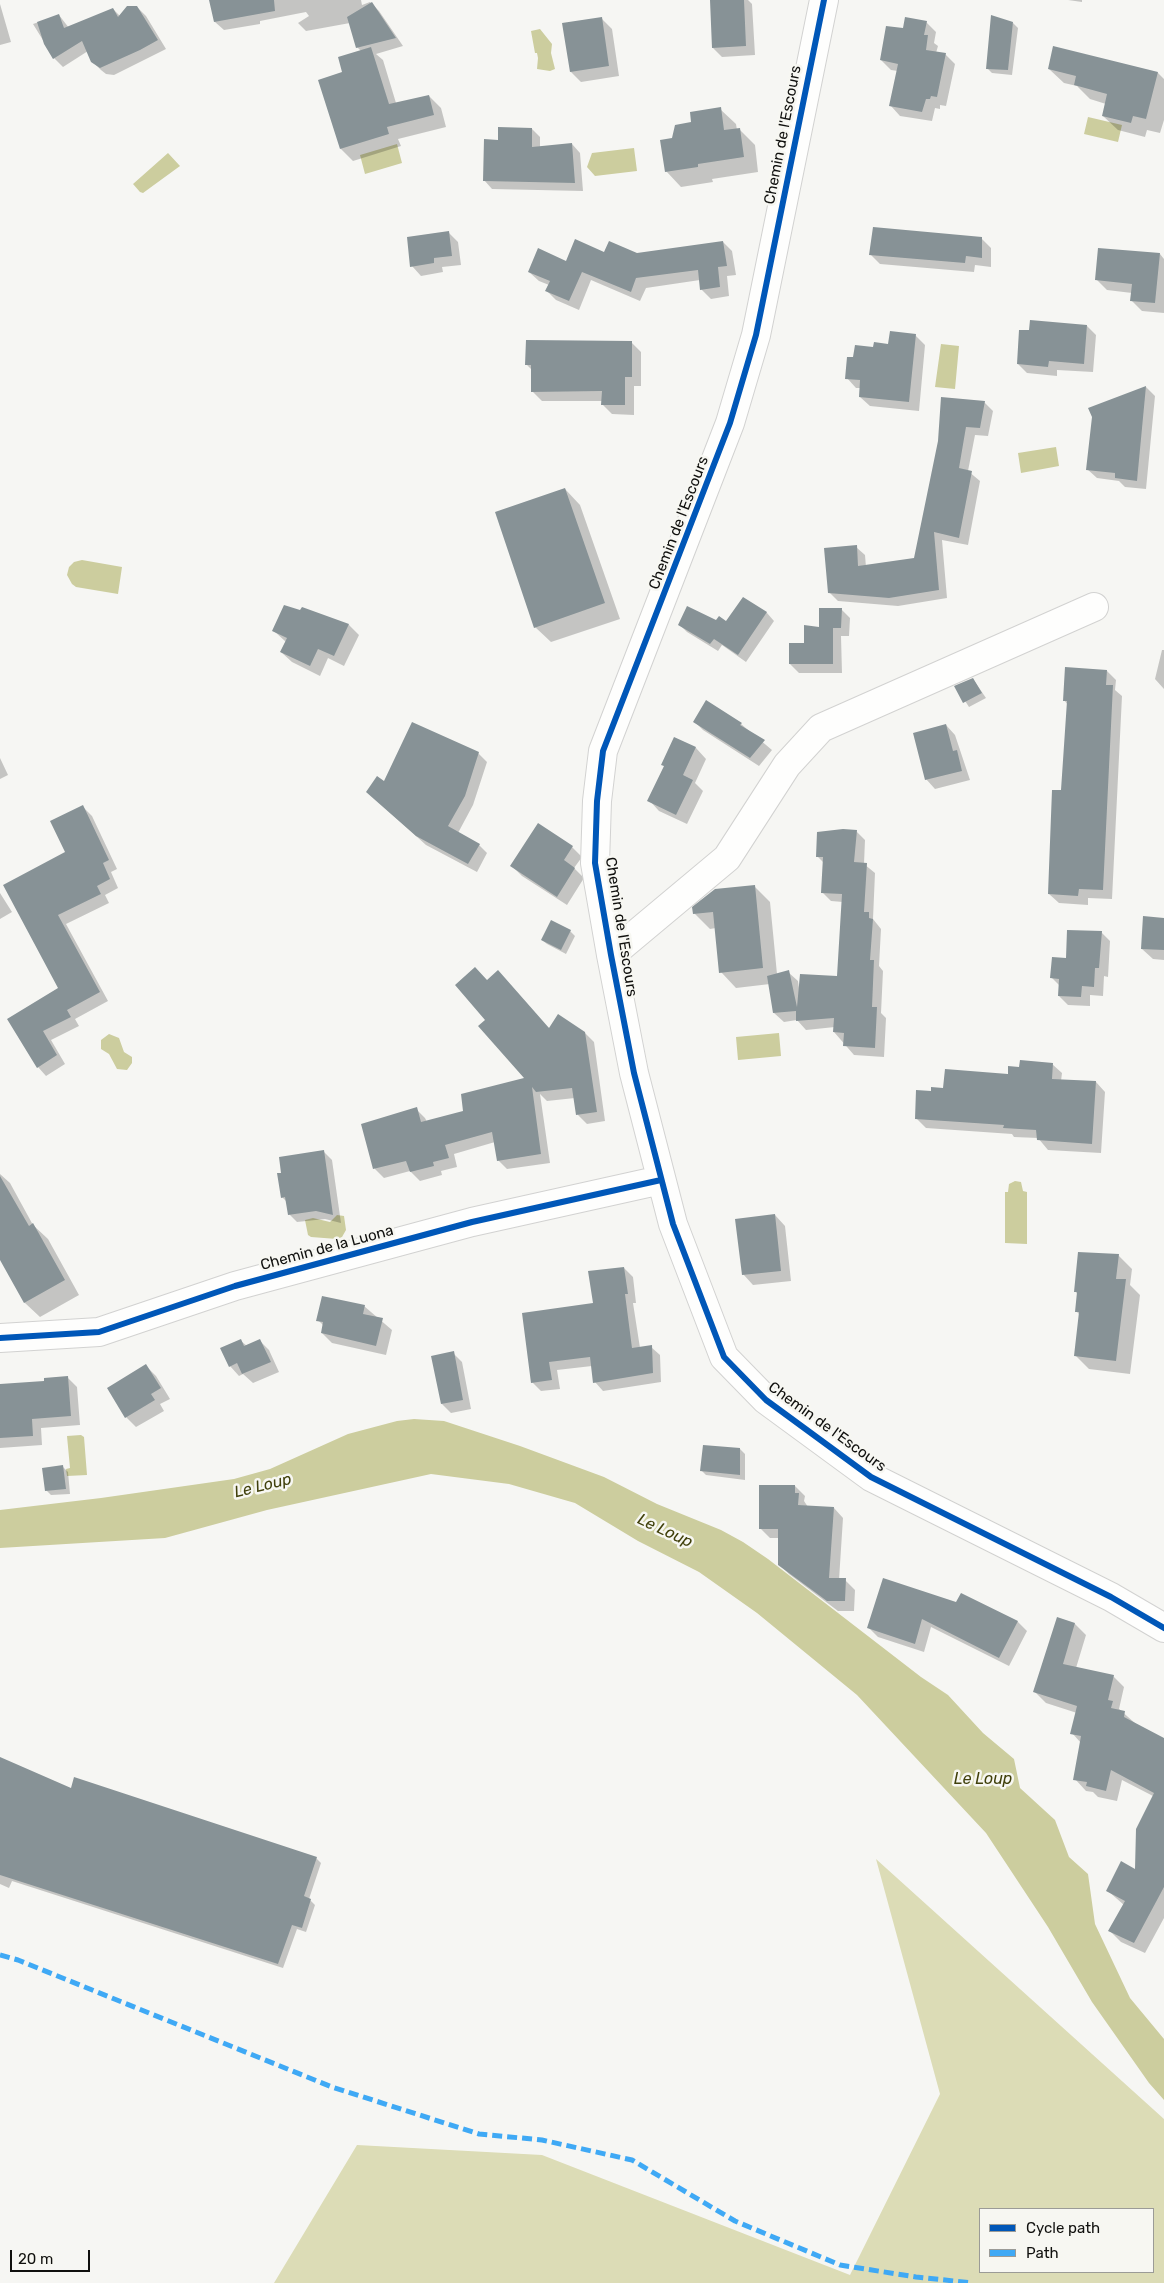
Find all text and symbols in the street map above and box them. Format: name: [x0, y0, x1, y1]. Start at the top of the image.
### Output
street label: Chemin de l'Escours: [761, 64, 805, 206]
street label: Chemin de l'Escours: [645, 454, 713, 592]
street label: Chemin de l'Escours: [601, 856, 641, 998]
street label: Chemin de la Luona: [258, 1222, 396, 1274]
street label: Chemin de l'Escours: [765, 1378, 889, 1476]
water label: Le Loup: [232, 1470, 294, 1502]
water label: Le Loup: [634, 1510, 696, 1552]
water label: Le Loup: [954, 1769, 1012, 1789]
legend: [979, 2208, 1154, 2273]
text: Cycle path: [1026, 2219, 1100, 2237]
scale bar: [12, 2240, 92, 2272]
text: Path: [1026, 2244, 1059, 2262]
text: 20 m: [18, 2250, 53, 2268]

